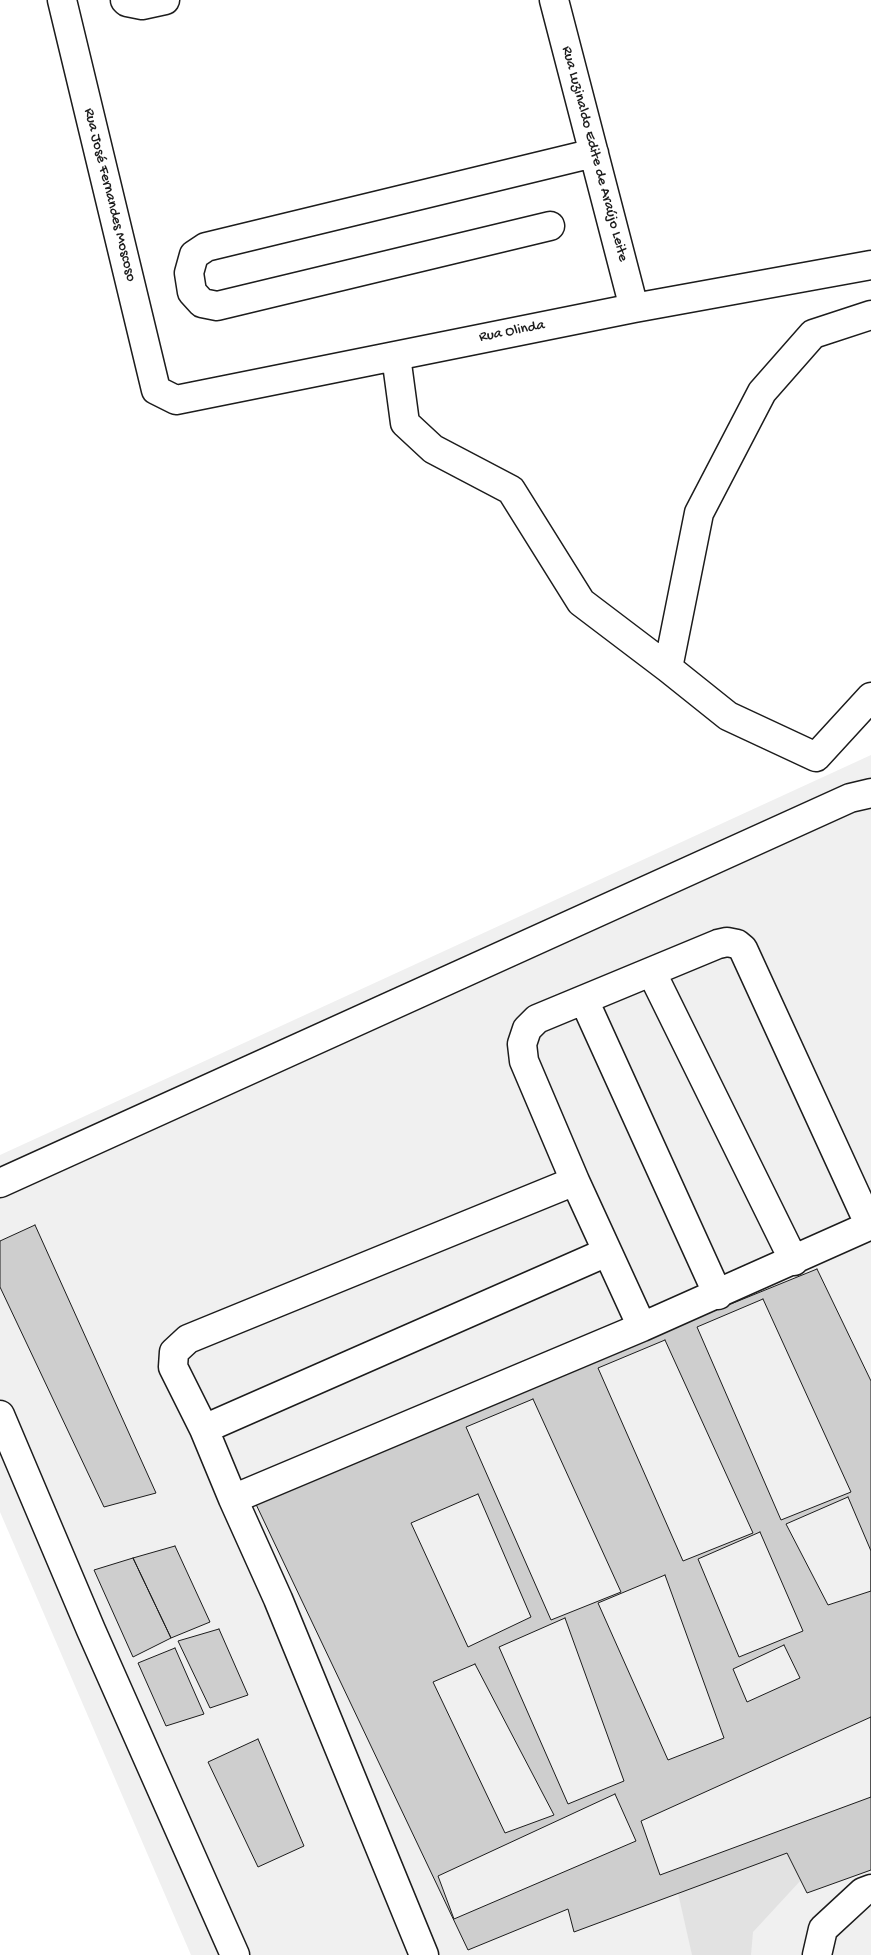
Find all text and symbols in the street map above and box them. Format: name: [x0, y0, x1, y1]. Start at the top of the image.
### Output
street label: Rua Luzinaldo Edite de Araújo Leite: [557, 44, 631, 264]
street label: Rua José Fernandes Moscoso: [79, 106, 139, 284]
street label: Rua Olinda: [478, 317, 546, 347]

